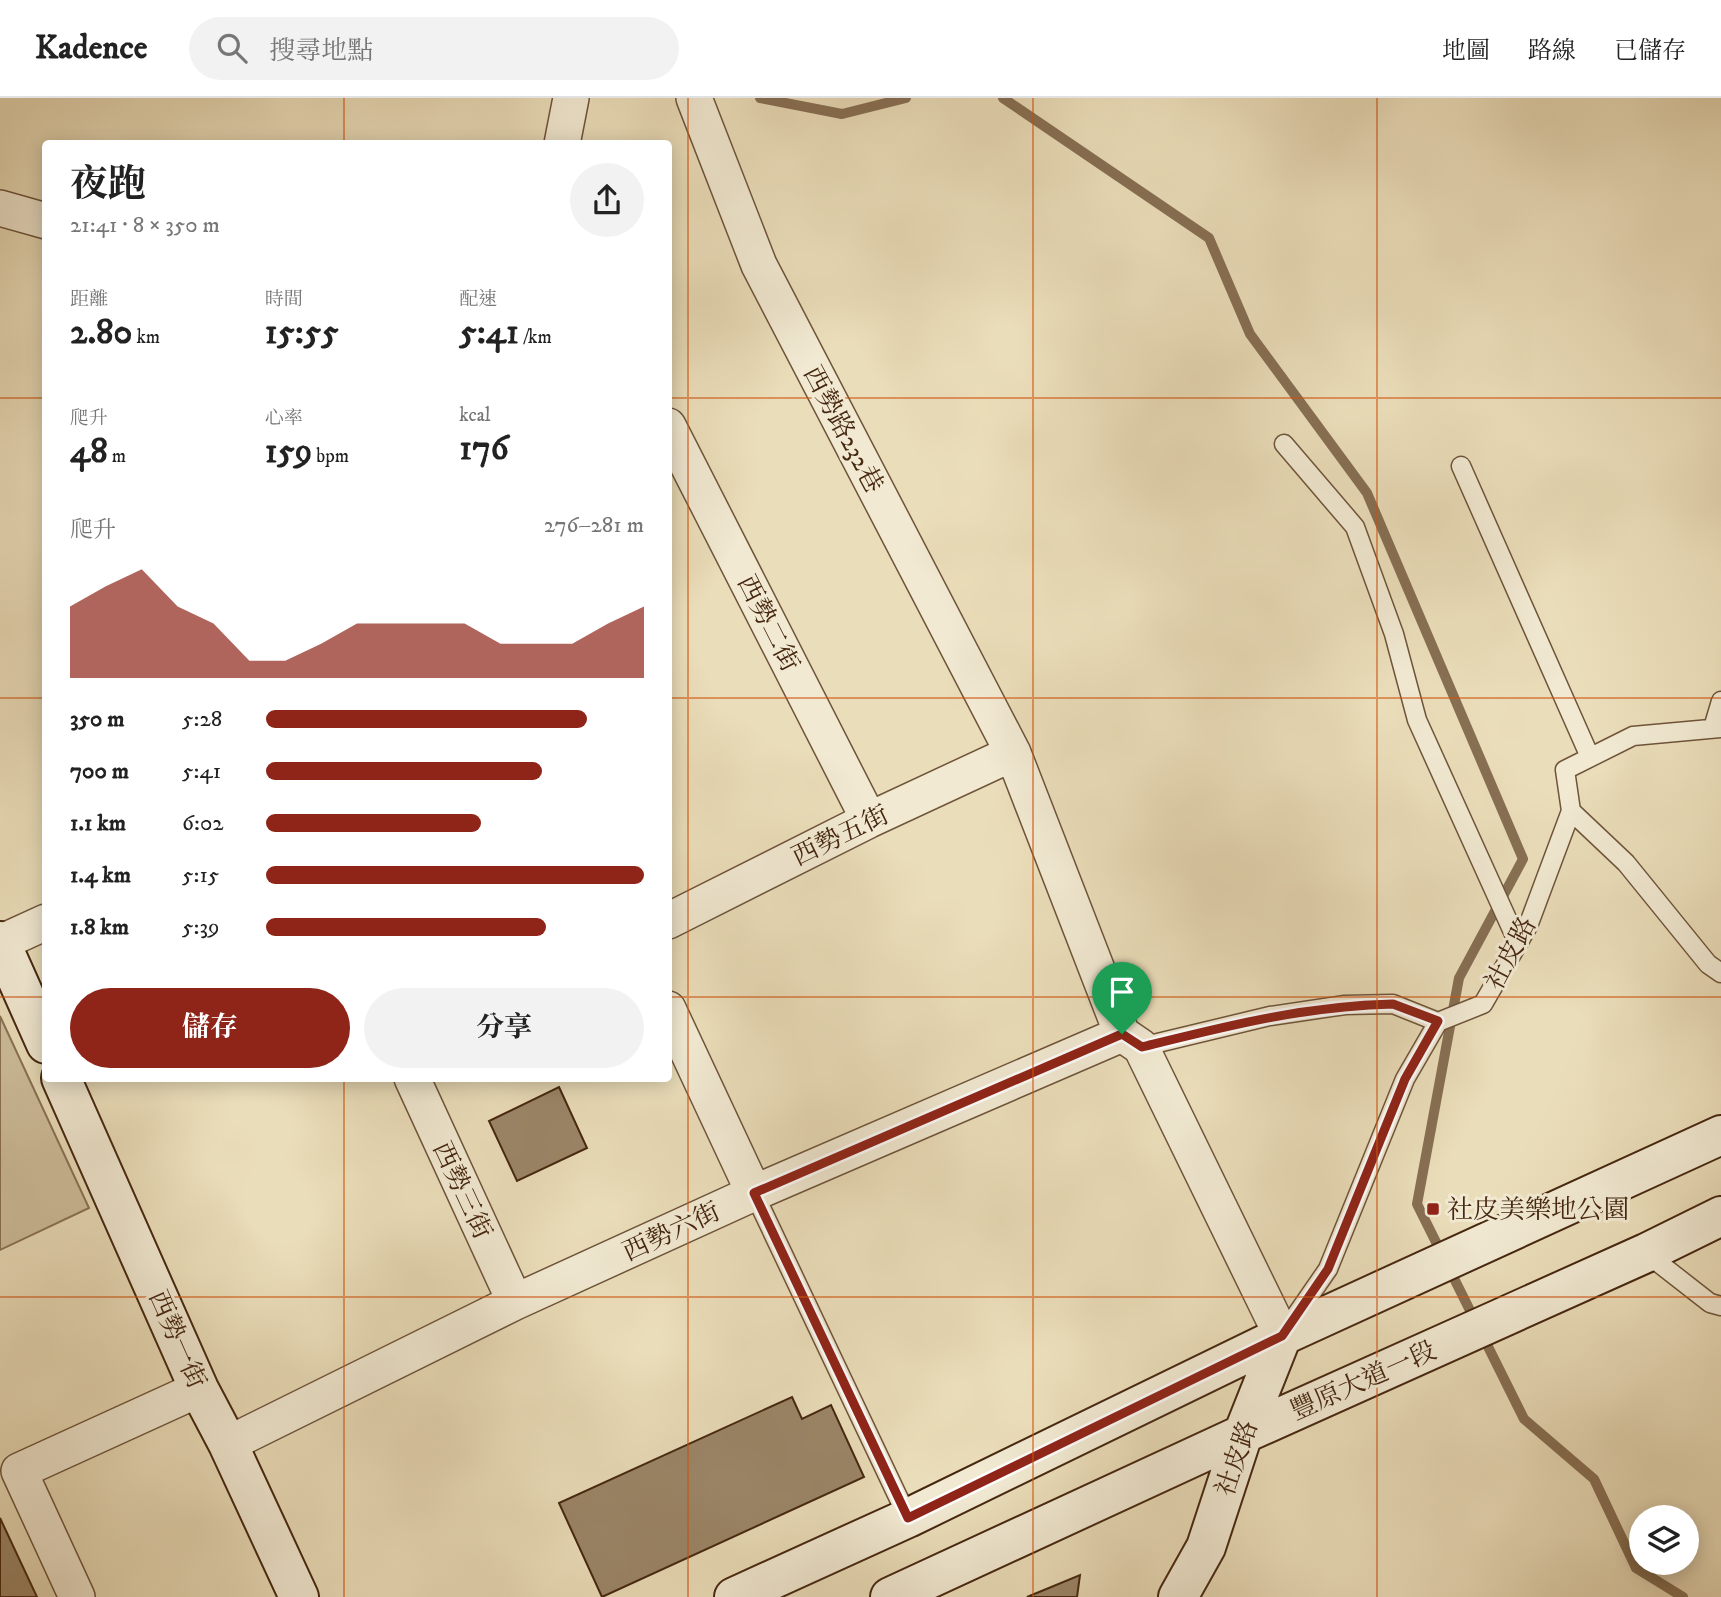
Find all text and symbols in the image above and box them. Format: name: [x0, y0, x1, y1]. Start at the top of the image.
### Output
search box: [189, 17, 679, 80]
text: Kadence: [35, 28, 147, 69]
icon: search: [213, 29, 251, 67]
text: 搜尋地點: [269, 35, 373, 68]
text: 地圖: [1442, 36, 1490, 66]
text: 路線: [1528, 36, 1576, 66]
text: 已儲存: [1614, 36, 1686, 66]
text: 夜跑: [70, 161, 146, 209]
button: share: [570, 163, 644, 237]
text: 21:41 · 8 × 350 m: [70, 211, 220, 240]
text: 距離: [70, 288, 108, 311]
text: 時間: [265, 288, 303, 311]
text: 配速: [459, 288, 497, 311]
text: 2.80: [70, 311, 132, 355]
text: 15:55: [265, 311, 339, 355]
text: 5:41: [459, 311, 519, 355]
text: km: [132, 326, 160, 349]
text: /km: [519, 326, 552, 349]
street label: 西勢路232巷: [795, 360, 890, 499]
text: kcal: [459, 404, 491, 427]
text: 爬升: [70, 407, 108, 430]
text: 心率: [265, 407, 303, 430]
text: 176: [459, 427, 509, 471]
text: 48: [70, 430, 108, 474]
text: 159: [265, 430, 312, 474]
text: m: [108, 445, 126, 468]
text: bpm: [312, 445, 349, 468]
text: 276–281 m: [544, 511, 644, 540]
text: 爬升: [70, 516, 116, 545]
street label: 西勢二街: [729, 570, 806, 678]
text: 350 m: [70, 705, 125, 734]
text: 5:28: [182, 705, 222, 734]
text: 700 m: [70, 757, 129, 786]
text: 5:41: [182, 757, 221, 786]
street label: 西勢五街: [787, 799, 895, 874]
text: 1.1 km: [70, 809, 126, 838]
text: 6:02: [182, 809, 224, 838]
text: 1.4 km: [70, 861, 131, 890]
text: 5:15: [182, 861, 219, 890]
street label: 社皮路: [1478, 912, 1544, 996]
text: 1.8 km: [70, 913, 129, 942]
text: 5:39: [182, 913, 220, 942]
pin: [1092, 962, 1152, 1034]
icon: arrive: [1103, 973, 1141, 1011]
button: 儲存: [70, 988, 350, 1068]
button: 分享: [364, 988, 644, 1068]
street label: 西勢三街: [425, 1137, 499, 1245]
place label: 社皮美樂地公園: [1447, 1194, 1629, 1227]
street label: 西勢六街: [618, 1195, 726, 1269]
marker: 社皮美樂地公園: [1425, 1201, 1441, 1217]
street label: 西勢一街: [140, 1285, 213, 1394]
street label: 豐原大道一段: [1286, 1335, 1442, 1428]
street label: 社皮路: [1209, 1416, 1266, 1501]
map controls: [1629, 1505, 1699, 1575]
button: layers: [1629, 1505, 1699, 1575]

